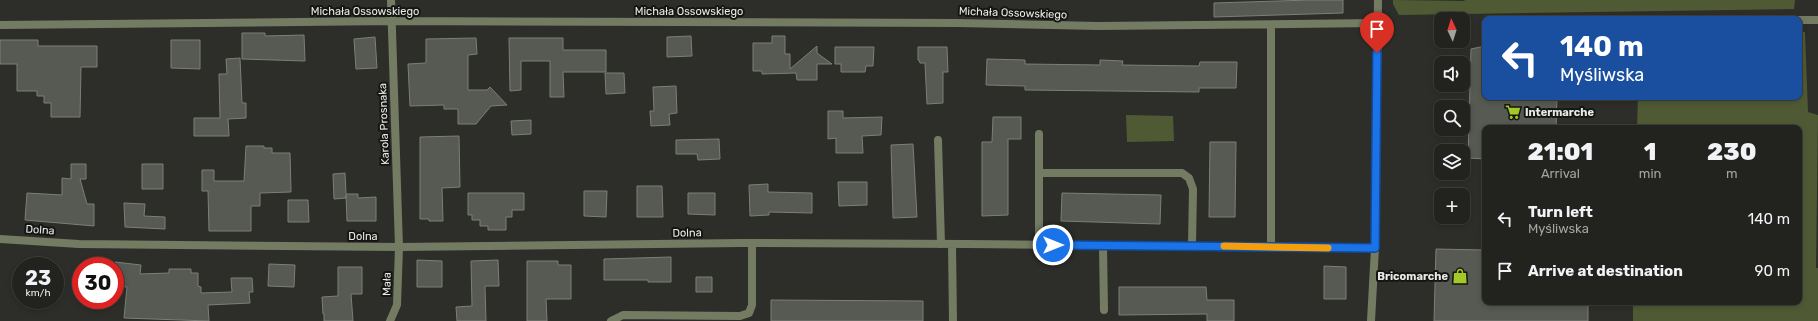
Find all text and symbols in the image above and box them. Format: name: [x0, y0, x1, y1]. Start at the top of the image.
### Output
street label: Michała Ossowskiego: [311, 5, 419, 18]
street label: Michała Ossowskiego: [635, 5, 743, 18]
street label: Michała Ossowskiego: [959, 5, 1067, 21]
pin: [1360, 12, 1394, 53]
north arrow: [1434, 12, 1470, 48]
map controls: [1434, 12, 1470, 224]
icon: arrive: [1366, 18, 1388, 40]
text: 140 m: [1560, 30, 1644, 63]
icon: left: [1494, 32, 1546, 84]
button: sound: [1434, 56, 1470, 92]
text: Myśliwska: [1560, 64, 1644, 86]
street label: Karola Prosnaka: [376, 83, 392, 165]
button: search: [1434, 100, 1470, 136]
supermarket icon: Intermarche: [1504, 103, 1522, 121]
place label: Intermarche: [1525, 106, 1594, 119]
text: 21:01: [1528, 138, 1593, 166]
text: 1: [1644, 138, 1656, 166]
text: 230: [1707, 138, 1756, 166]
button: layers: [1434, 144, 1470, 180]
text: Arrival: [1541, 166, 1580, 181]
text: min: [1639, 166, 1661, 181]
text: m: [1726, 166, 1737, 181]
button: +: [1434, 188, 1470, 224]
text: Turn left: [1528, 203, 1593, 221]
icon: left: [1494, 208, 1516, 230]
text: 140 m: [1748, 210, 1790, 228]
text: Myśliwska: [1528, 221, 1589, 236]
street label: Dolna: [25, 222, 55, 238]
position arrow: [1032, 224, 1074, 266]
street label: Dolna: [672, 226, 702, 240]
street label: Dolna: [348, 230, 378, 243]
speed limit sign: 30: [72, 257, 124, 309]
icon: arrive: [1494, 260, 1516, 282]
text: Arrive at destination: [1528, 262, 1683, 280]
text: 90 m: [1755, 262, 1790, 280]
text: 23: [25, 266, 51, 290]
shop icon: Bricomarche: [1451, 267, 1469, 285]
place label: Bricomarche: [1377, 270, 1448, 283]
street label: Mała: [380, 272, 394, 296]
text: km/h: [26, 287, 50, 299]

